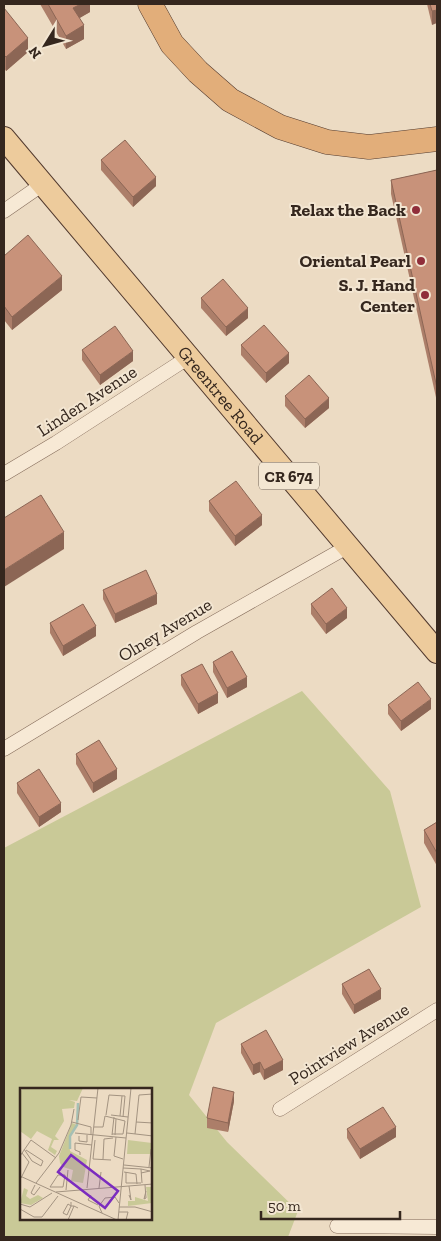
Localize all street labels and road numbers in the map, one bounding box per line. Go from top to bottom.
street label: Greentree Road [173,342,268,449]
street label: Linden Avenue [33,361,141,441]
road number: CR 674 [259,462,319,490]
street label: Olney Avenue [114,593,216,667]
street label: Pointview Avenue [285,998,413,1090]

